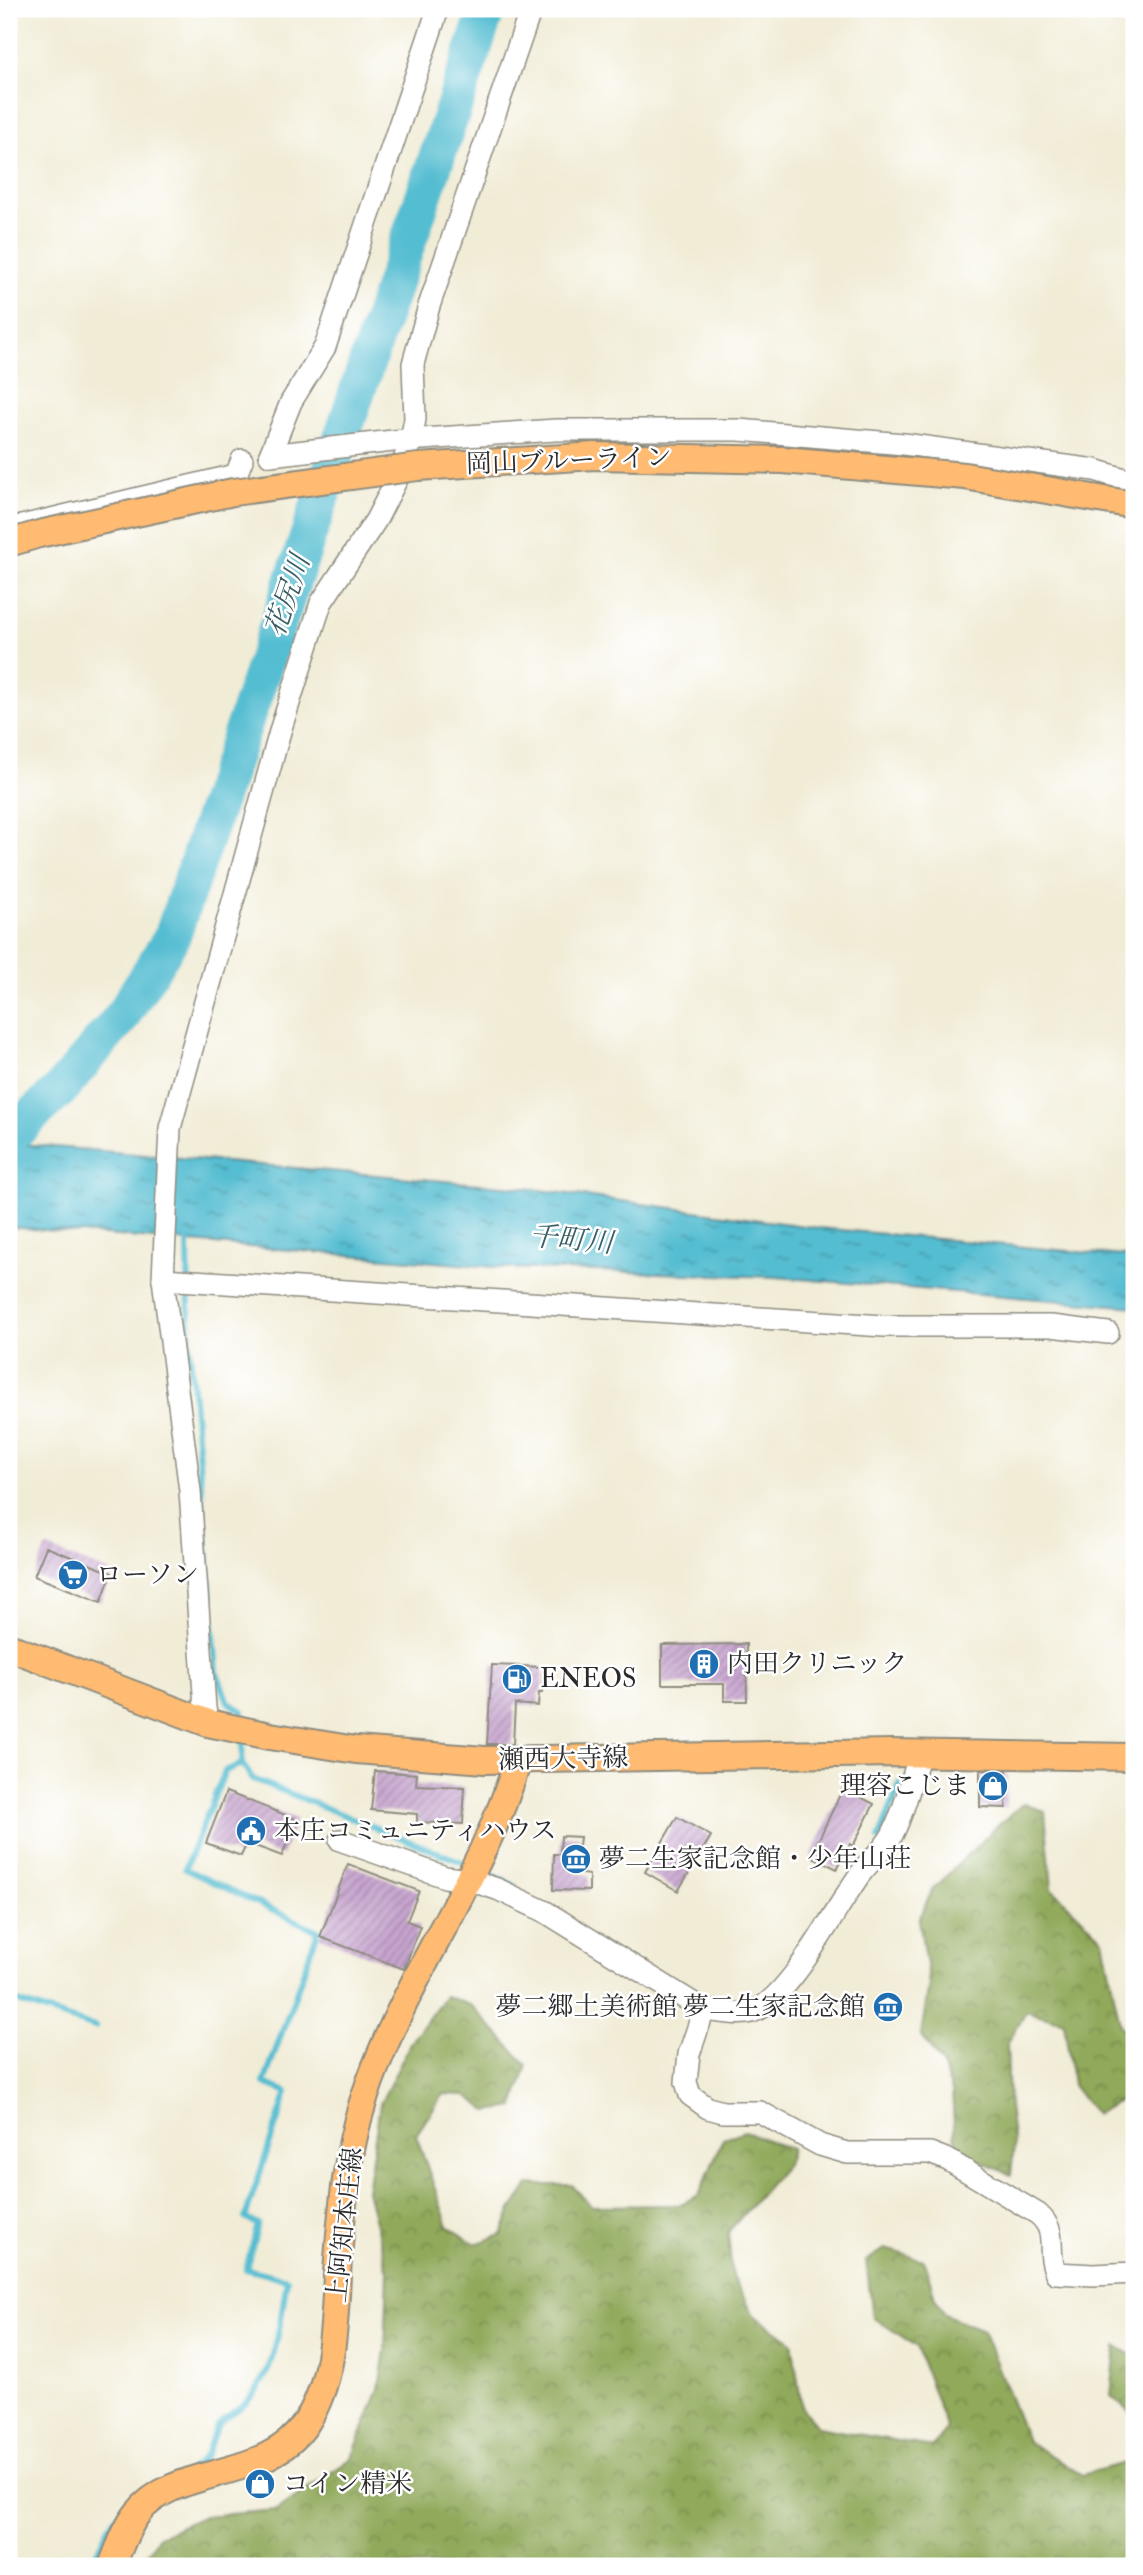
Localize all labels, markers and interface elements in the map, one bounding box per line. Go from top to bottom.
street label: 岡山ブルーライン [465,441,673,481]
water label: 花尻川 [258,548,319,641]
water label: 千町川 [528,1219,617,1261]
supermarket icon: ローソン [56,1558,90,1592]
place label: ローソン [96,1559,199,1591]
building icon: 内田クリニック [687,1647,721,1681]
place label: 内田クリニック [727,1648,907,1680]
fuel station icon: ENEOS [500,1662,534,1696]
place label: ENEOS [540,1663,636,1695]
street label: 瀬西大寺線 [498,1742,628,1776]
shop icon: 理容こじま [976,1769,1010,1803]
place label: 理容こじま [840,1770,970,1802]
public building icon: 本庄コミュニティハウス [234,1814,268,1848]
place label: 本庄コミュニティハウス [274,1815,557,1847]
museum icon: 夢二生家記念館・少年山荘 [559,1842,593,1876]
place label: 夢二生家記念館・少年山荘 [599,1843,911,1875]
museum icon: 夢二郷土美術館 夢二生家記念館 [871,1990,905,2024]
place label: 夢二郷土美術館 夢二生家記念館 [496,1991,865,2023]
street label: 上阿知本庄線 [321,2146,369,2304]
shop icon: コイン精米 [243,2467,277,2501]
place label: コイン精米 [283,2468,412,2500]

